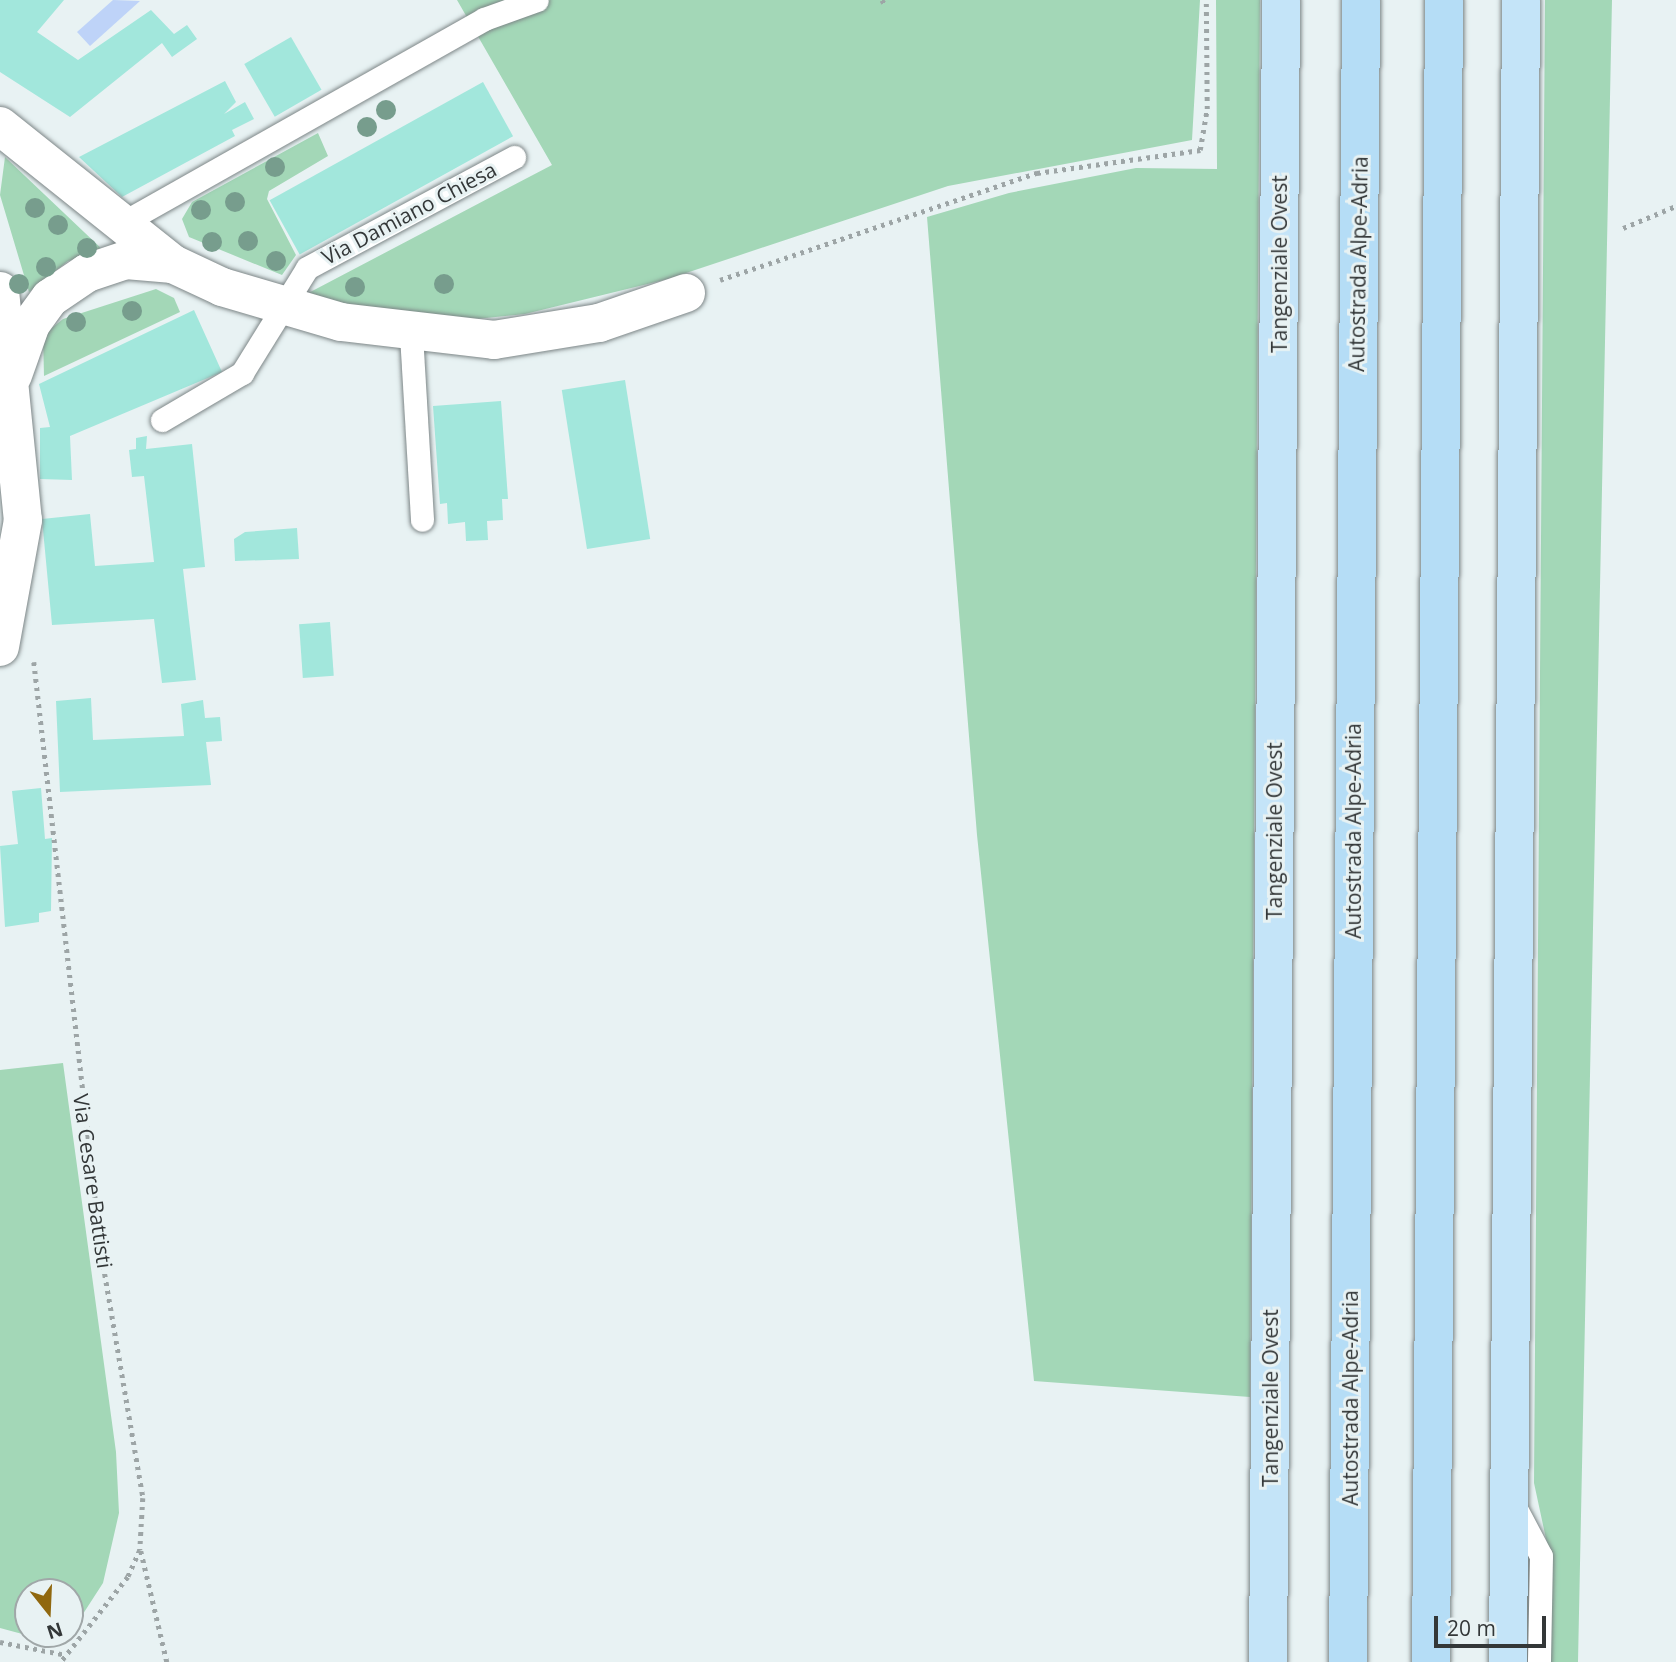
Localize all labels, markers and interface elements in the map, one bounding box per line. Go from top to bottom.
street label: Via Damiano Chiesa [317,156,501,270]
street label: Autostrada Alpe-Adria [1344,156,1372,372]
street label: Tangenziale Ovest [1266,175,1292,353]
street label: Autostrada Alpe-Adria [1340,723,1366,939]
street label: Tangenziale Ovest [1261,742,1287,920]
street label: Via Cesare Battisti [68,1092,118,1270]
street label: Autostrada Alpe-Adria [1337,1290,1363,1506]
street label: Tangenziale Ovest [1257,1309,1283,1487]
north arrow [14,1578,84,1648]
scale bar [1438,1602,1550,1646]
text: 20 m [1447,1614,1496,1642]
text: N [44,1616,66,1646]

